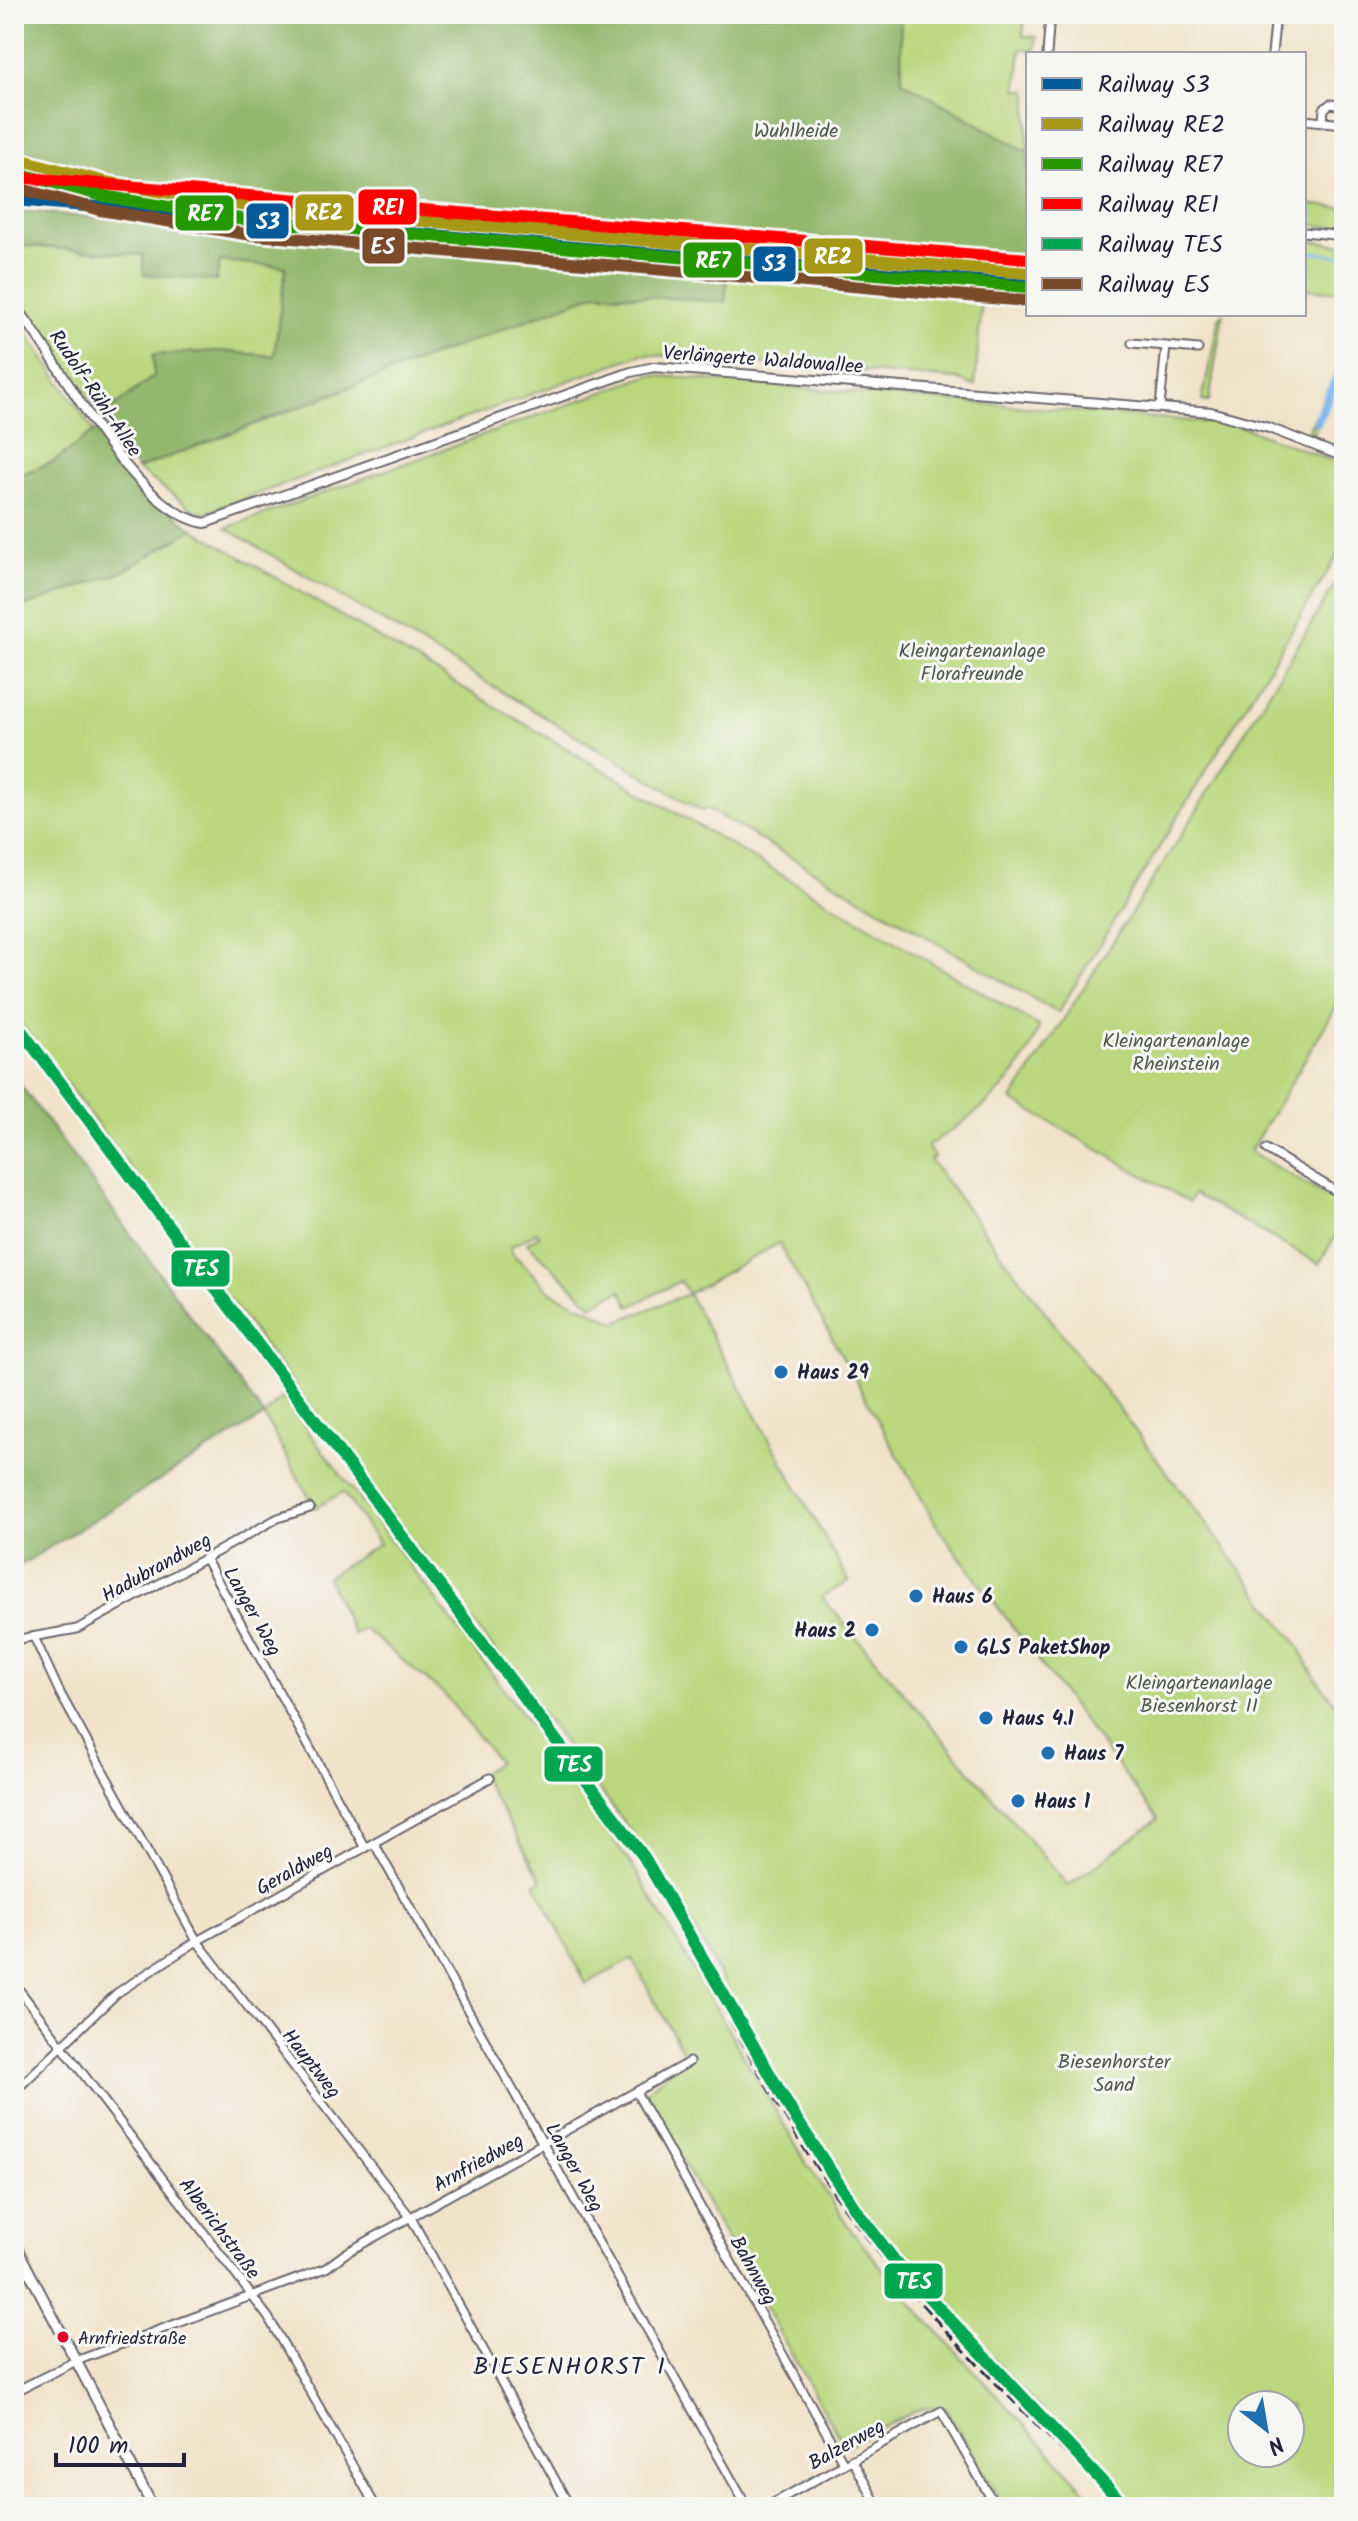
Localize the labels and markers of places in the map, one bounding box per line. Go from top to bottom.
place label: Haus 29 [797,1358,869,1390]
marker: Haus 29 [772,1363,790,1381]
place label: Haus 6 [932,1582,993,1614]
marker: Haus 6 [907,1587,925,1605]
place label: Haus 2 [794,1616,856,1648]
marker: Haus 2 [863,1621,881,1639]
place label: GLS PaketShop [977,1633,1111,1665]
marker: GLS PaketShop [952,1638,970,1656]
place label: Haus 4.1 [1002,1704,1074,1736]
marker: Haus 4.1 [977,1709,995,1727]
place label: Haus 7 [1064,1739,1124,1771]
marker: Haus 7 [1039,1744,1057,1762]
place label: Haus 1 [1034,1787,1090,1819]
marker: Haus 1 [1009,1792,1027,1810]
place label: Arnfriedstraße [78,2325,186,2354]
marker: Arnfriedstraße [55,2329,71,2345]

